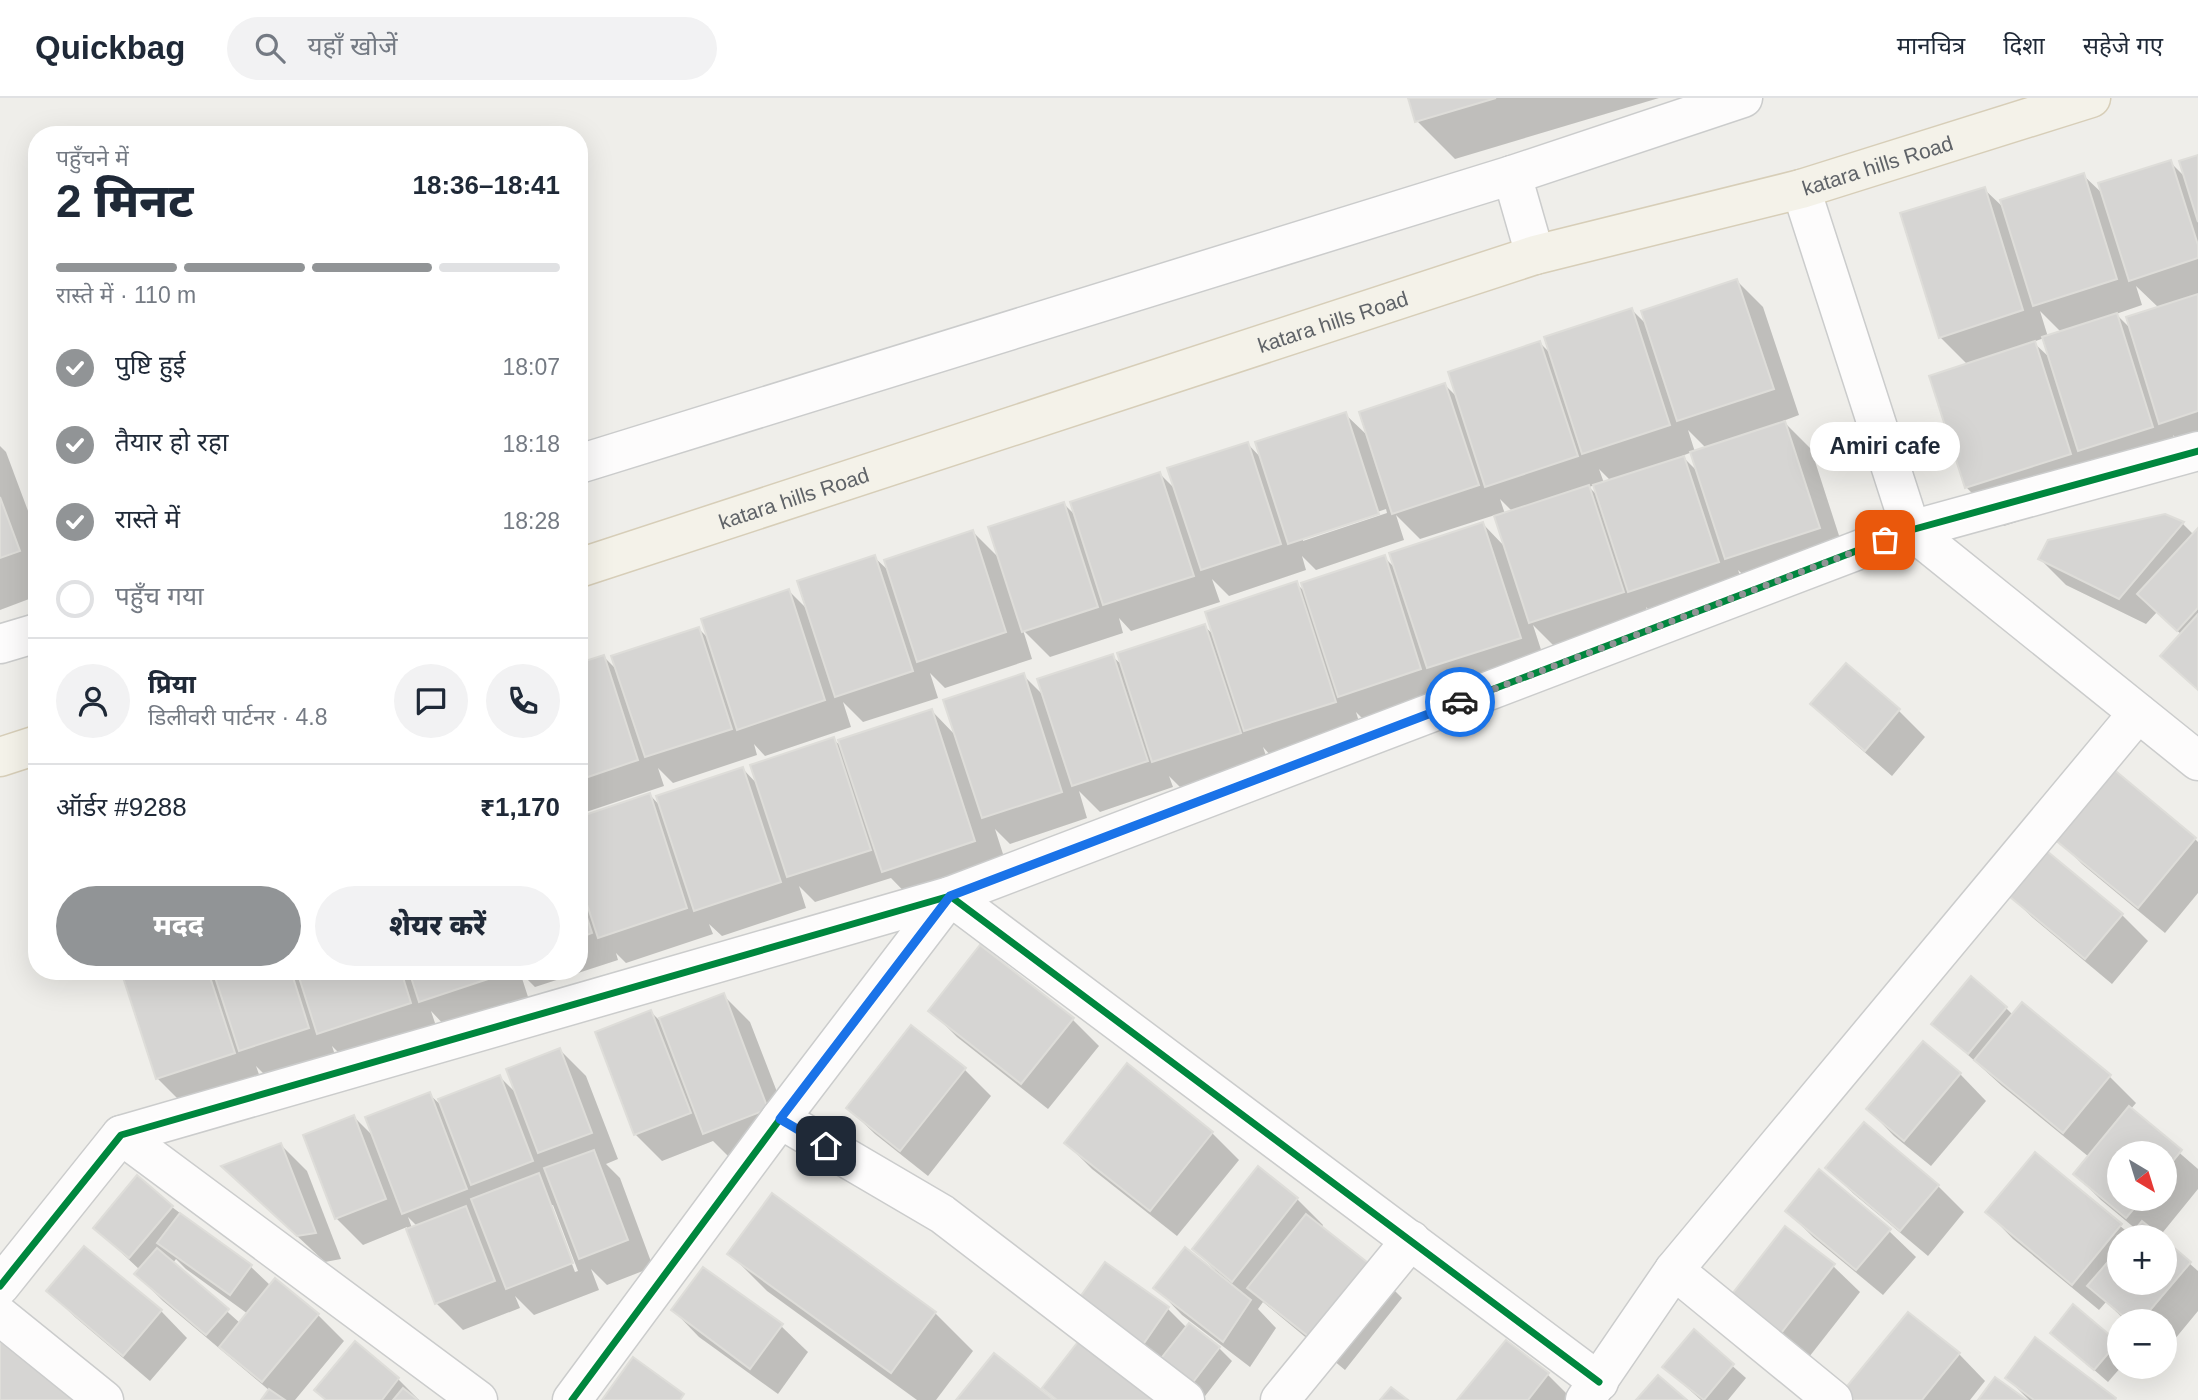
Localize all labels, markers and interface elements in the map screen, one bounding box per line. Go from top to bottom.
search box [227,17,717,80]
text: Quickbag [35,29,185,66]
icon: search [251,29,289,67]
text: यहाँ खोजें [307,31,398,61]
text: मानचित्र [1897,32,1965,59]
text: दिशा [2003,32,2045,59]
text: सहेजे गए [2083,32,2163,59]
street label: katara hills Road [1799,131,1955,199]
text: पहुँचने में [56,145,129,171]
text: 18:36–18:41 [413,170,560,200]
text: 2 मिनट [56,175,193,227]
text: रास्ते में · 110 m [56,282,196,308]
street label: katara hills Road [1255,286,1411,357]
icon: check [56,349,94,387]
text: पुष्टि हुई [115,350,185,380]
text: 18:07 [502,354,560,380]
callout: Amiri cafe [1810,421,1960,470]
icon: check [56,426,94,464]
text: तैयार हो रहा [115,427,228,457]
text: 18:18 [502,431,560,457]
text: Amiri cafe [1829,433,1941,459]
street label: katara hills Road [716,462,872,533]
icon: check [56,503,94,541]
text: रास्ते में [115,504,180,534]
text: 18:28 [502,508,560,534]
pin [1855,510,1915,570]
icon: bag [1866,521,1904,559]
text: पहुँच गया [115,581,204,611]
button: person [56,664,130,738]
button: chat [394,664,468,738]
button: phone [486,664,560,738]
courier [1425,667,1495,737]
text: प्रिया [148,669,196,699]
icon: car [1441,683,1479,721]
text: डिलीवरी पार्टनर · 4.8 [148,704,328,730]
text: ऑर्डर #9288 [56,792,187,822]
text: ₹1,170 [480,792,560,822]
button: मदद [56,886,301,966]
button: शेयर करें [315,886,560,966]
pin [796,1116,856,1176]
icon: home [807,1127,845,1165]
north arrow [2107,1141,2177,1211]
map controls [2107,1141,2177,1379]
button: + [2107,1225,2177,1295]
button: − [2107,1309,2177,1379]

